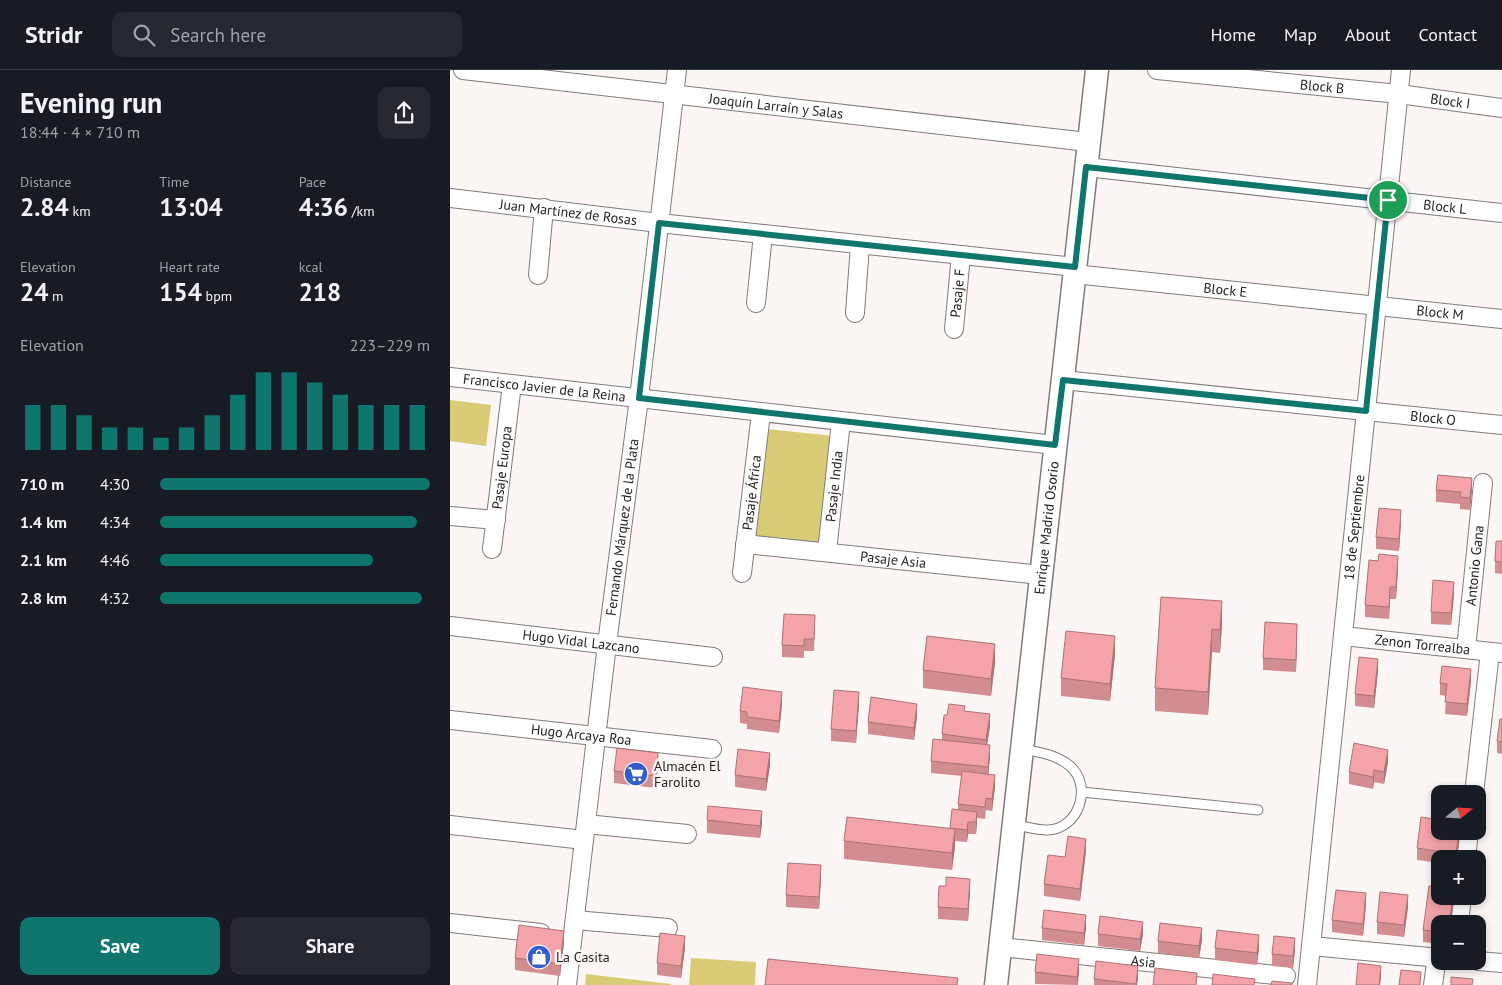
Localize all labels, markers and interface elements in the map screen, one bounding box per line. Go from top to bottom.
search box [112,12,462,57]
text: Stridr [25,19,82,50]
icon: search [130,21,158,49]
text: Search here [170,23,266,47]
text: Home [1210,23,1256,46]
text: Map [1284,23,1317,46]
text: About [1345,23,1391,46]
text: Contact [1419,23,1477,46]
street label: Block B [1299,75,1345,98]
text: Evening run [20,84,162,121]
button: share [378,87,430,139]
street label: Joaquín Larraín y Salas [707,89,844,123]
street label: Block I [1429,89,1471,113]
text: 18:44 · 4 × 710 m [20,122,140,142]
text: Distance [20,173,71,191]
text: Time [159,173,189,191]
text: Pace [299,173,326,191]
pin [1367,179,1409,221]
icon: arrive [1374,186,1402,214]
text: 2.84 [20,191,69,223]
text: 13:04 [159,191,223,223]
text: 4:36 [299,191,348,223]
street label: Juan Martínez de Rosas [497,195,638,229]
street label: Block L [1422,195,1467,218]
text: km [69,202,91,220]
text: /km [348,202,375,220]
text: Elevation [20,258,76,276]
text: Heart rate [159,258,220,276]
text: kcal [299,258,323,276]
street label: Pasaje F [946,268,969,318]
text: 24 [20,276,48,308]
text: 154 [159,276,202,308]
text: 218 [299,276,341,308]
street label: Block E [1203,279,1248,301]
text: m [48,287,63,305]
text: bpm [202,287,232,305]
street label: Block M [1416,301,1464,324]
text: Elevation [20,335,84,355]
text: 223–229 m [350,335,430,355]
street label: Francisco Javier de la Reina [462,370,627,406]
street label: Block O [1409,407,1457,429]
street label: Pasaje Europa [488,425,516,510]
street label: Fernando Márquez de la Plata [602,438,643,617]
street label: Pasaje India [821,450,847,523]
street label: Pasaje África [738,454,765,531]
street label: Enrique Madrid Osorio [1030,460,1063,595]
text: 710 m [20,474,64,494]
text: 4:30 [100,474,130,494]
street label: 18 de Septiembre [1340,474,1368,581]
text: 1.4 km [20,512,67,532]
text: 4:34 [100,512,130,532]
street label: Antonio Gana [1461,524,1488,607]
street label: Pasaje Asia [859,547,927,572]
text: 2.1 km [20,550,67,570]
text: 4:46 [100,550,130,570]
text: 2.8 km [20,588,67,608]
text: 4:32 [100,588,130,608]
street label: Hugo Vidal Lazcano [522,626,641,657]
street label: Zenon Torrealba [1374,630,1471,659]
street label: Hugo Arcaya Roa [530,720,632,749]
place label: Almacén El Farolito [654,757,721,791]
supermarket icon: Almacén El Farolito [623,761,649,787]
north arrow [1431,785,1486,840]
map controls [1431,785,1486,970]
button: + [1431,850,1486,905]
button: − [1431,915,1486,970]
button: Save [20,917,220,975]
button: Share [230,917,430,975]
shop icon: La Casita [526,944,552,970]
place label: La Casita [556,948,610,966]
street label: Asia [1130,951,1157,972]

